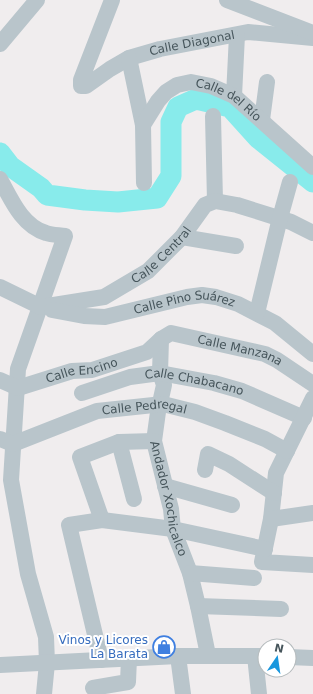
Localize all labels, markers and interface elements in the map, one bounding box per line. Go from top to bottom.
street label: Calle Diagonal [148,28,236,59]
street label: Calle del Río [194,76,264,124]
street label: Calle Central [129,224,194,286]
street label: Calle Pino Suárez [132,288,237,317]
street label: Calle Manzana [196,332,285,369]
street label: Calle Encino [44,355,119,386]
street label: Calle Chabacano [144,366,245,398]
street label: Calle Pedregal [101,397,188,417]
street label: Andador Xochicalco [147,439,190,558]
place label: Vinos y Licores La Barata [59,633,148,661]
shop icon: Vinos y Licores La Barata [151,634,177,660]
north arrow [257,638,297,678]
text: N [273,641,285,656]

